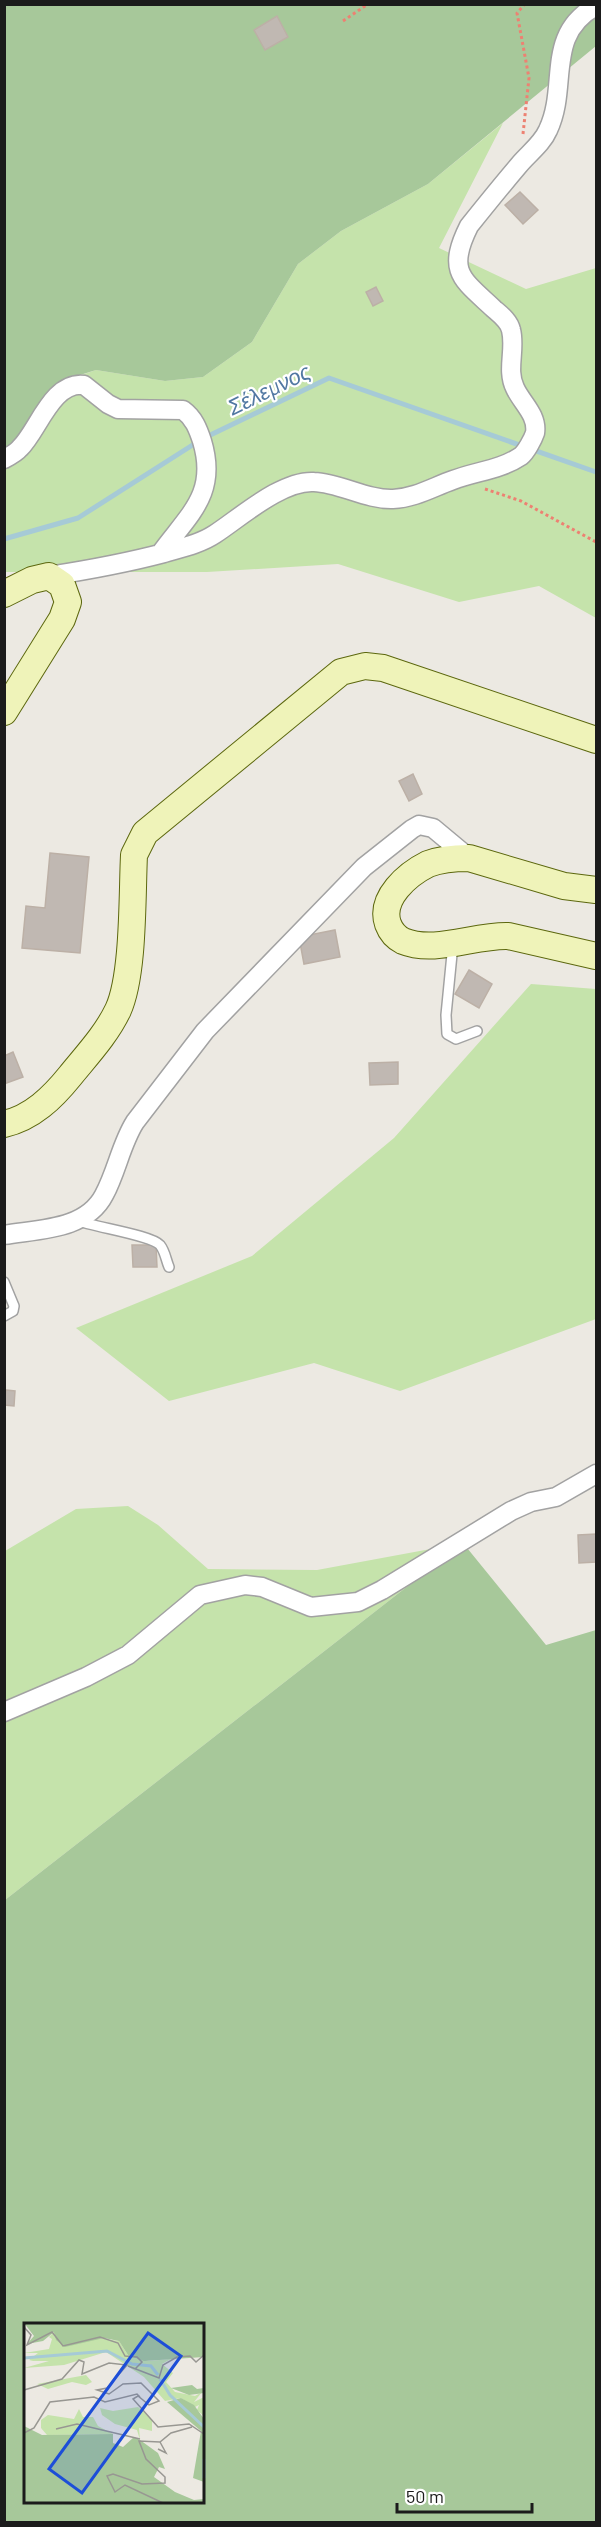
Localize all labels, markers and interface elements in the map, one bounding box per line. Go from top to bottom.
water label: Σέλεμνος [222,357,314,420]
inset map [24,2323,204,2503]
scale bar [397,2476,532,2514]
text: 50 m [406,2485,444,2507]

